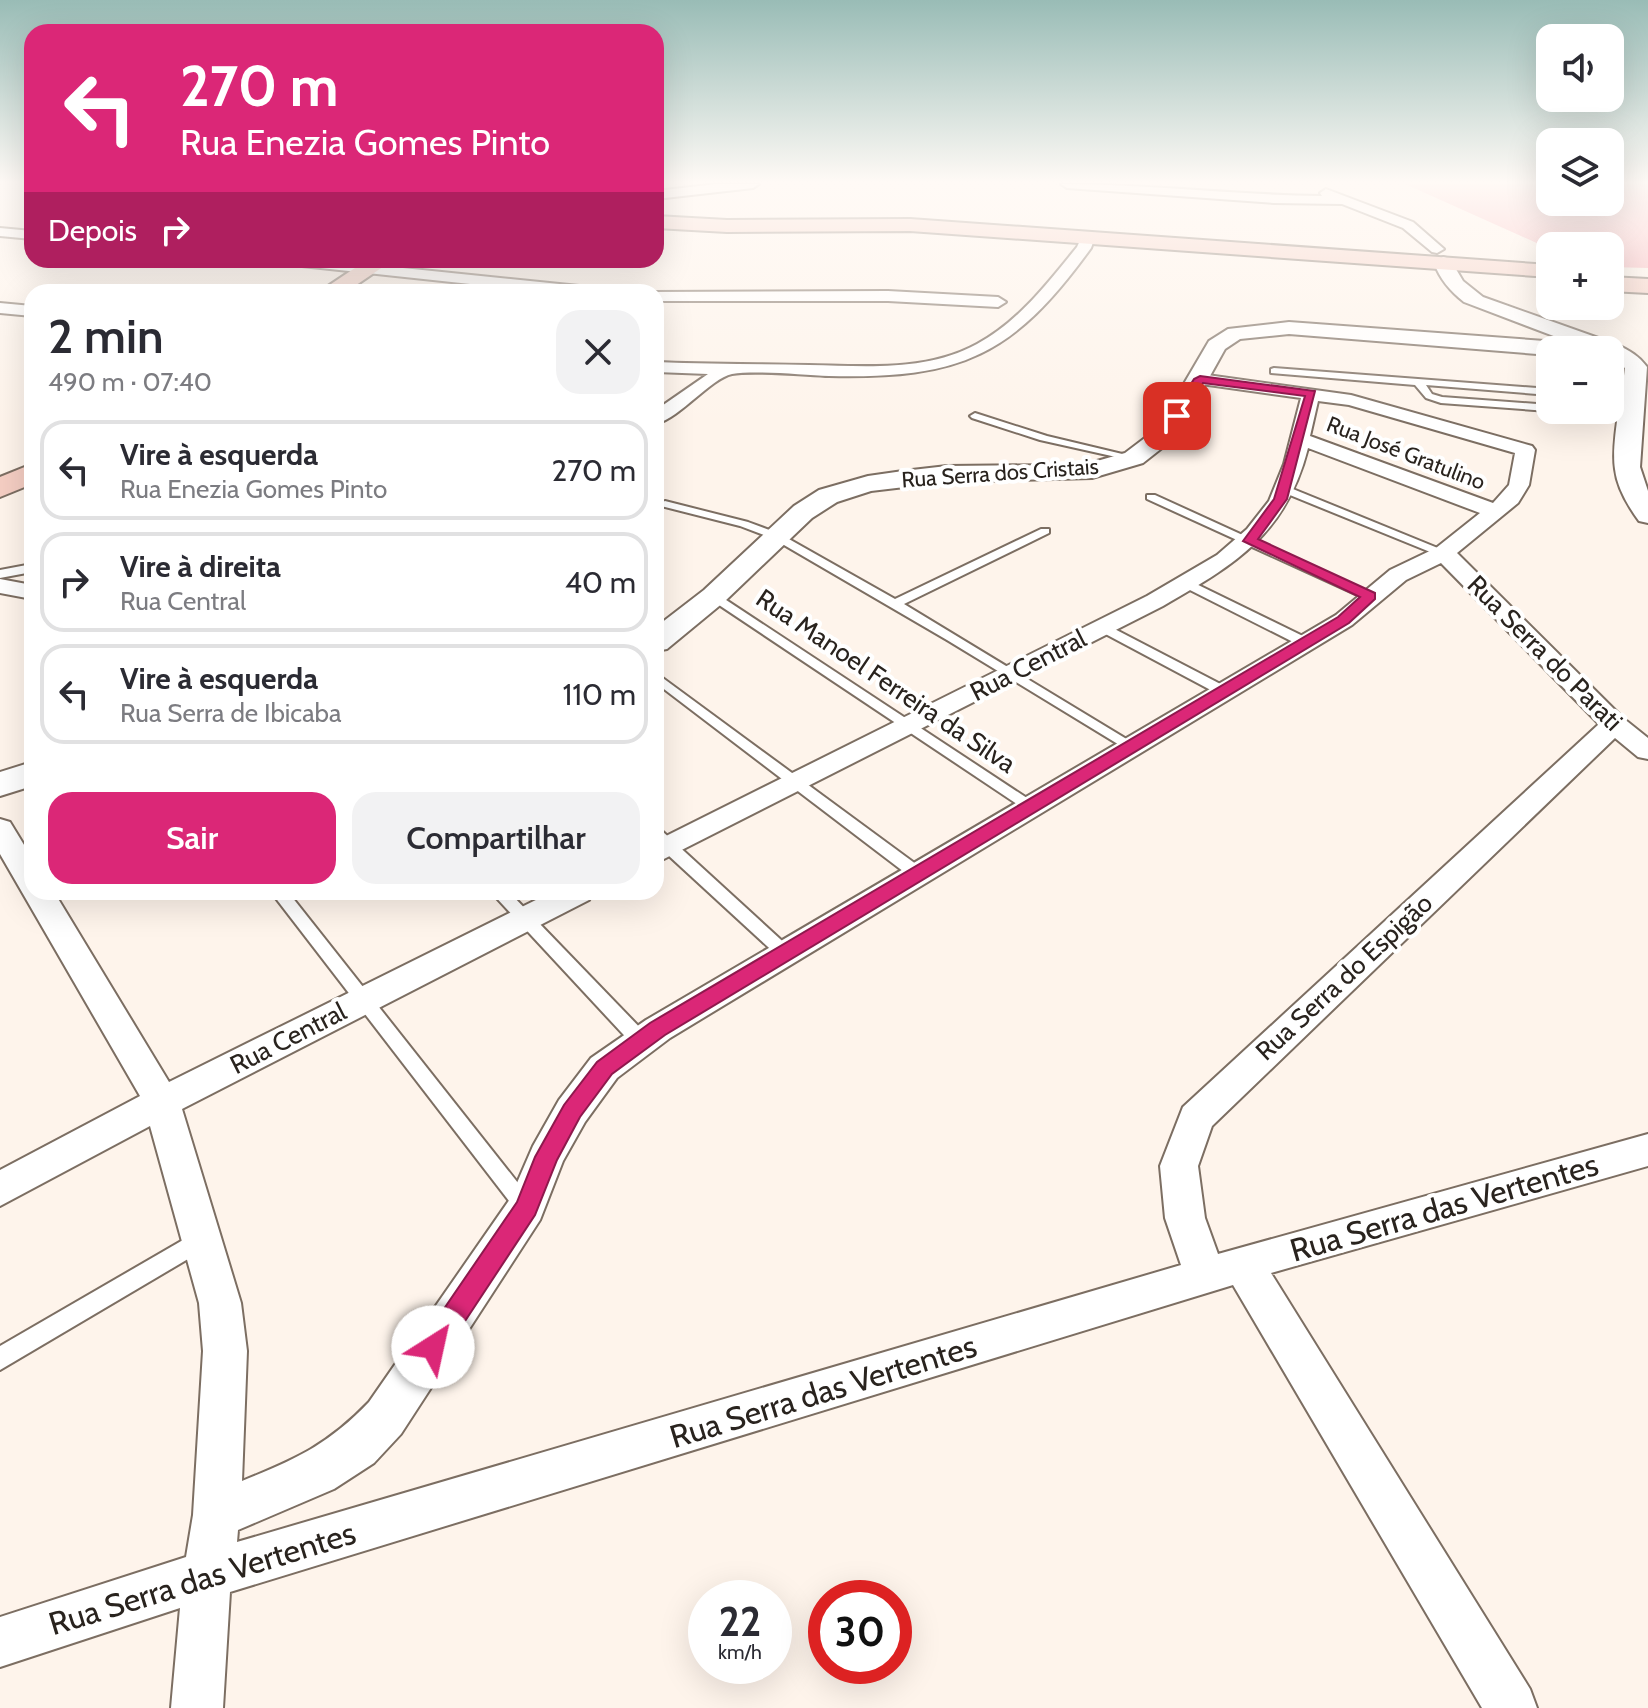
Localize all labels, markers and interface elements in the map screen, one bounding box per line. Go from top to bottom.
map controls [1536,24,1624,424]
button: sound [1536,24,1624,112]
text: 270 m [180,52,338,120]
icon: left [48,56,152,160]
text: Rua Enezia Gomes Pinto [180,120,550,164]
button: layers [1536,128,1624,216]
icon: right [153,208,197,252]
text: Depois [48,212,137,249]
button: + [1536,232,1624,320]
text: 2 min [48,307,164,365]
button: close [556,310,640,394]
button: − [1536,336,1624,424]
text: 490 m · 07:40 [48,366,212,398]
pin [1143,382,1211,450]
icon: arrive [1155,394,1199,438]
street label: Rua José Gratulino [1323,410,1489,496]
text: Vire à esquerda [120,436,318,473]
icon: left [52,448,96,492]
text: 270 m [551,452,636,489]
street label: Rua Serra dos Cristais [900,453,1100,493]
text: Rua Enezia Gomes Pinto [120,473,387,505]
text: Vire à direita [120,548,281,585]
icon: right [52,560,96,604]
text: 40 m [565,564,636,601]
street label: Rua Serra do Parati [1461,569,1629,737]
street label: Rua Manoel Ferreira da Silva [750,582,1022,780]
text: Rua Central [120,585,246,617]
street label: Rua Central [965,622,1091,708]
text: Vire à esquerda [120,660,318,697]
icon: left [52,672,96,716]
text: 110 m [562,676,636,713]
text: Rua Serra de Ibicaba [120,697,342,729]
button: Sair [48,792,336,884]
button: Compartilhar [352,792,640,884]
street label: Rua Serra do Espigão [1249,887,1439,1067]
street label: Rua Central [225,995,351,1081]
street label: Rua Serra das Vertentes [1286,1144,1602,1270]
position arrow [391,1305,475,1389]
street label: Rua Serra das Vertentes [665,1326,981,1456]
street label: Rua Serra das Vertentes [44,1513,360,1643]
speed limit sign: 30 [808,1580,912,1684]
text: 22 [719,1597,761,1646]
text: km/h [718,1640,762,1664]

